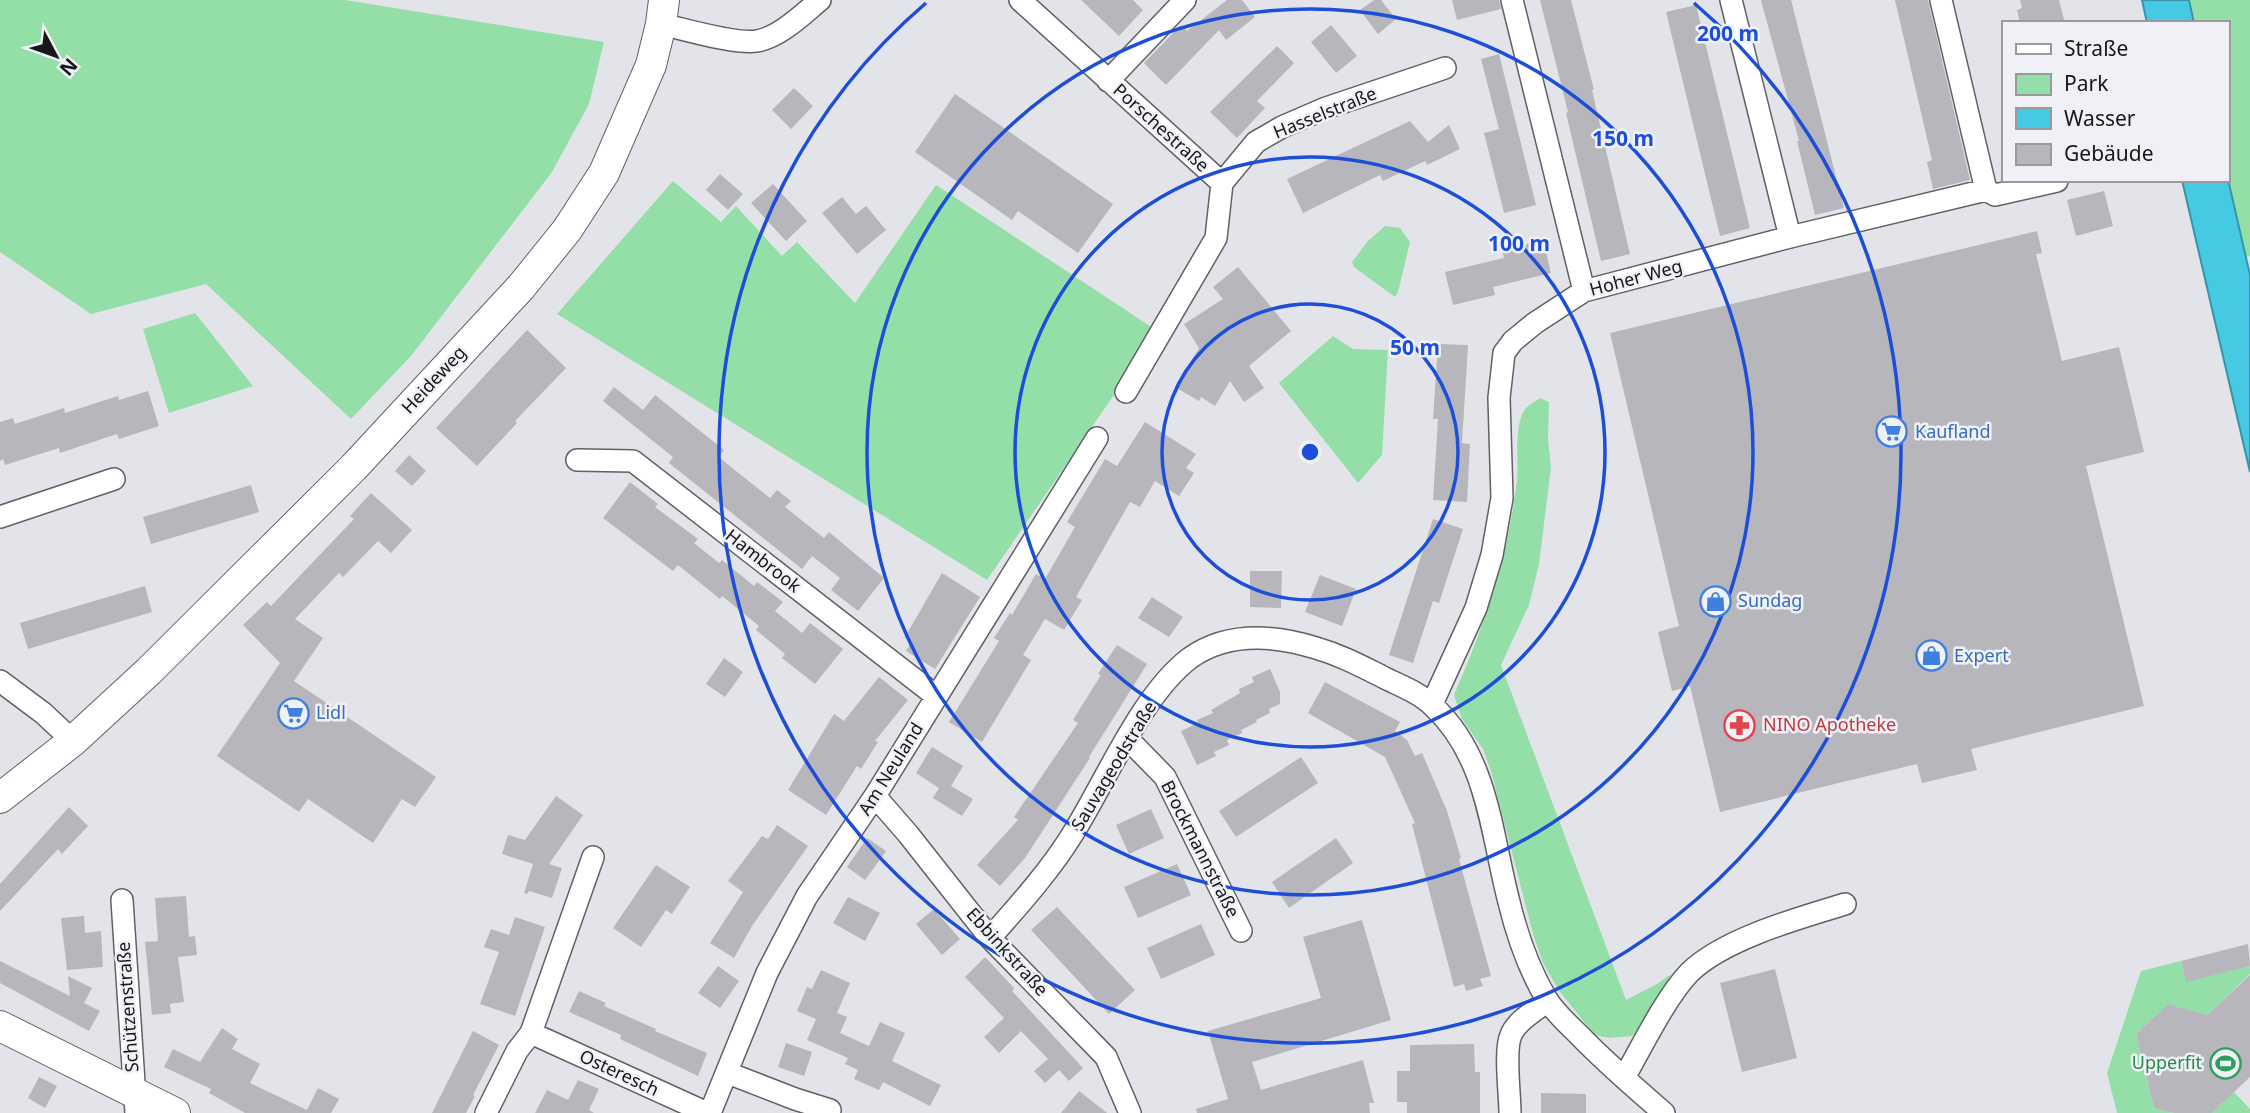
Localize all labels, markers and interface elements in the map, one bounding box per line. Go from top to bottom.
text: 200 m [1697,19,1759,47]
north arrow [21,21,91,91]
legend [2002,21,2229,182]
text: Straße [2064,34,2128,62]
text: N [54,53,84,82]
text: Park [2064,69,2109,97]
street label: Porschestraße [1108,78,1215,177]
street label: Hasselstraße [1269,80,1380,144]
text: Wasser [2064,104,2136,132]
text: 150 m [1592,124,1654,152]
text: Gebäude [2064,139,2154,167]
text: 100 m [1488,229,1550,257]
street label: Hoher Weg [1587,253,1685,301]
text: 50 m [1390,333,1440,361]
street label: Heideweg [396,340,471,418]
supermarket icon: Kaufland [1875,415,1909,449]
place label: Kaufland [1915,419,1991,443]
centre of rings [1298,440,1322,464]
street label: Hambrook [721,523,807,598]
shop icon: Sundag [1698,584,1732,618]
place label: Sundag [1738,588,1802,612]
shop icon: Expert [1914,639,1948,673]
place label: Expert [1954,643,2009,667]
supermarket icon: Lidl [276,696,310,730]
street label: Sauvageodstraße [1065,696,1161,835]
place label: Lidl [316,700,346,724]
pharmacy icon: NINO Apotheke [1723,708,1757,742]
place label: NINO Apotheke [1763,712,1896,736]
street label: Am Neuland [852,718,928,819]
street label: Brockmannstraße [1156,776,1246,921]
street label: Ebbinkstraße [962,902,1054,1001]
street label: Schützenstraße [110,941,144,1073]
street label: Osteresch [576,1043,663,1101]
sports icon: Upperfit [2208,1046,2242,1080]
place label: Upperfit [2132,1050,2203,1074]

